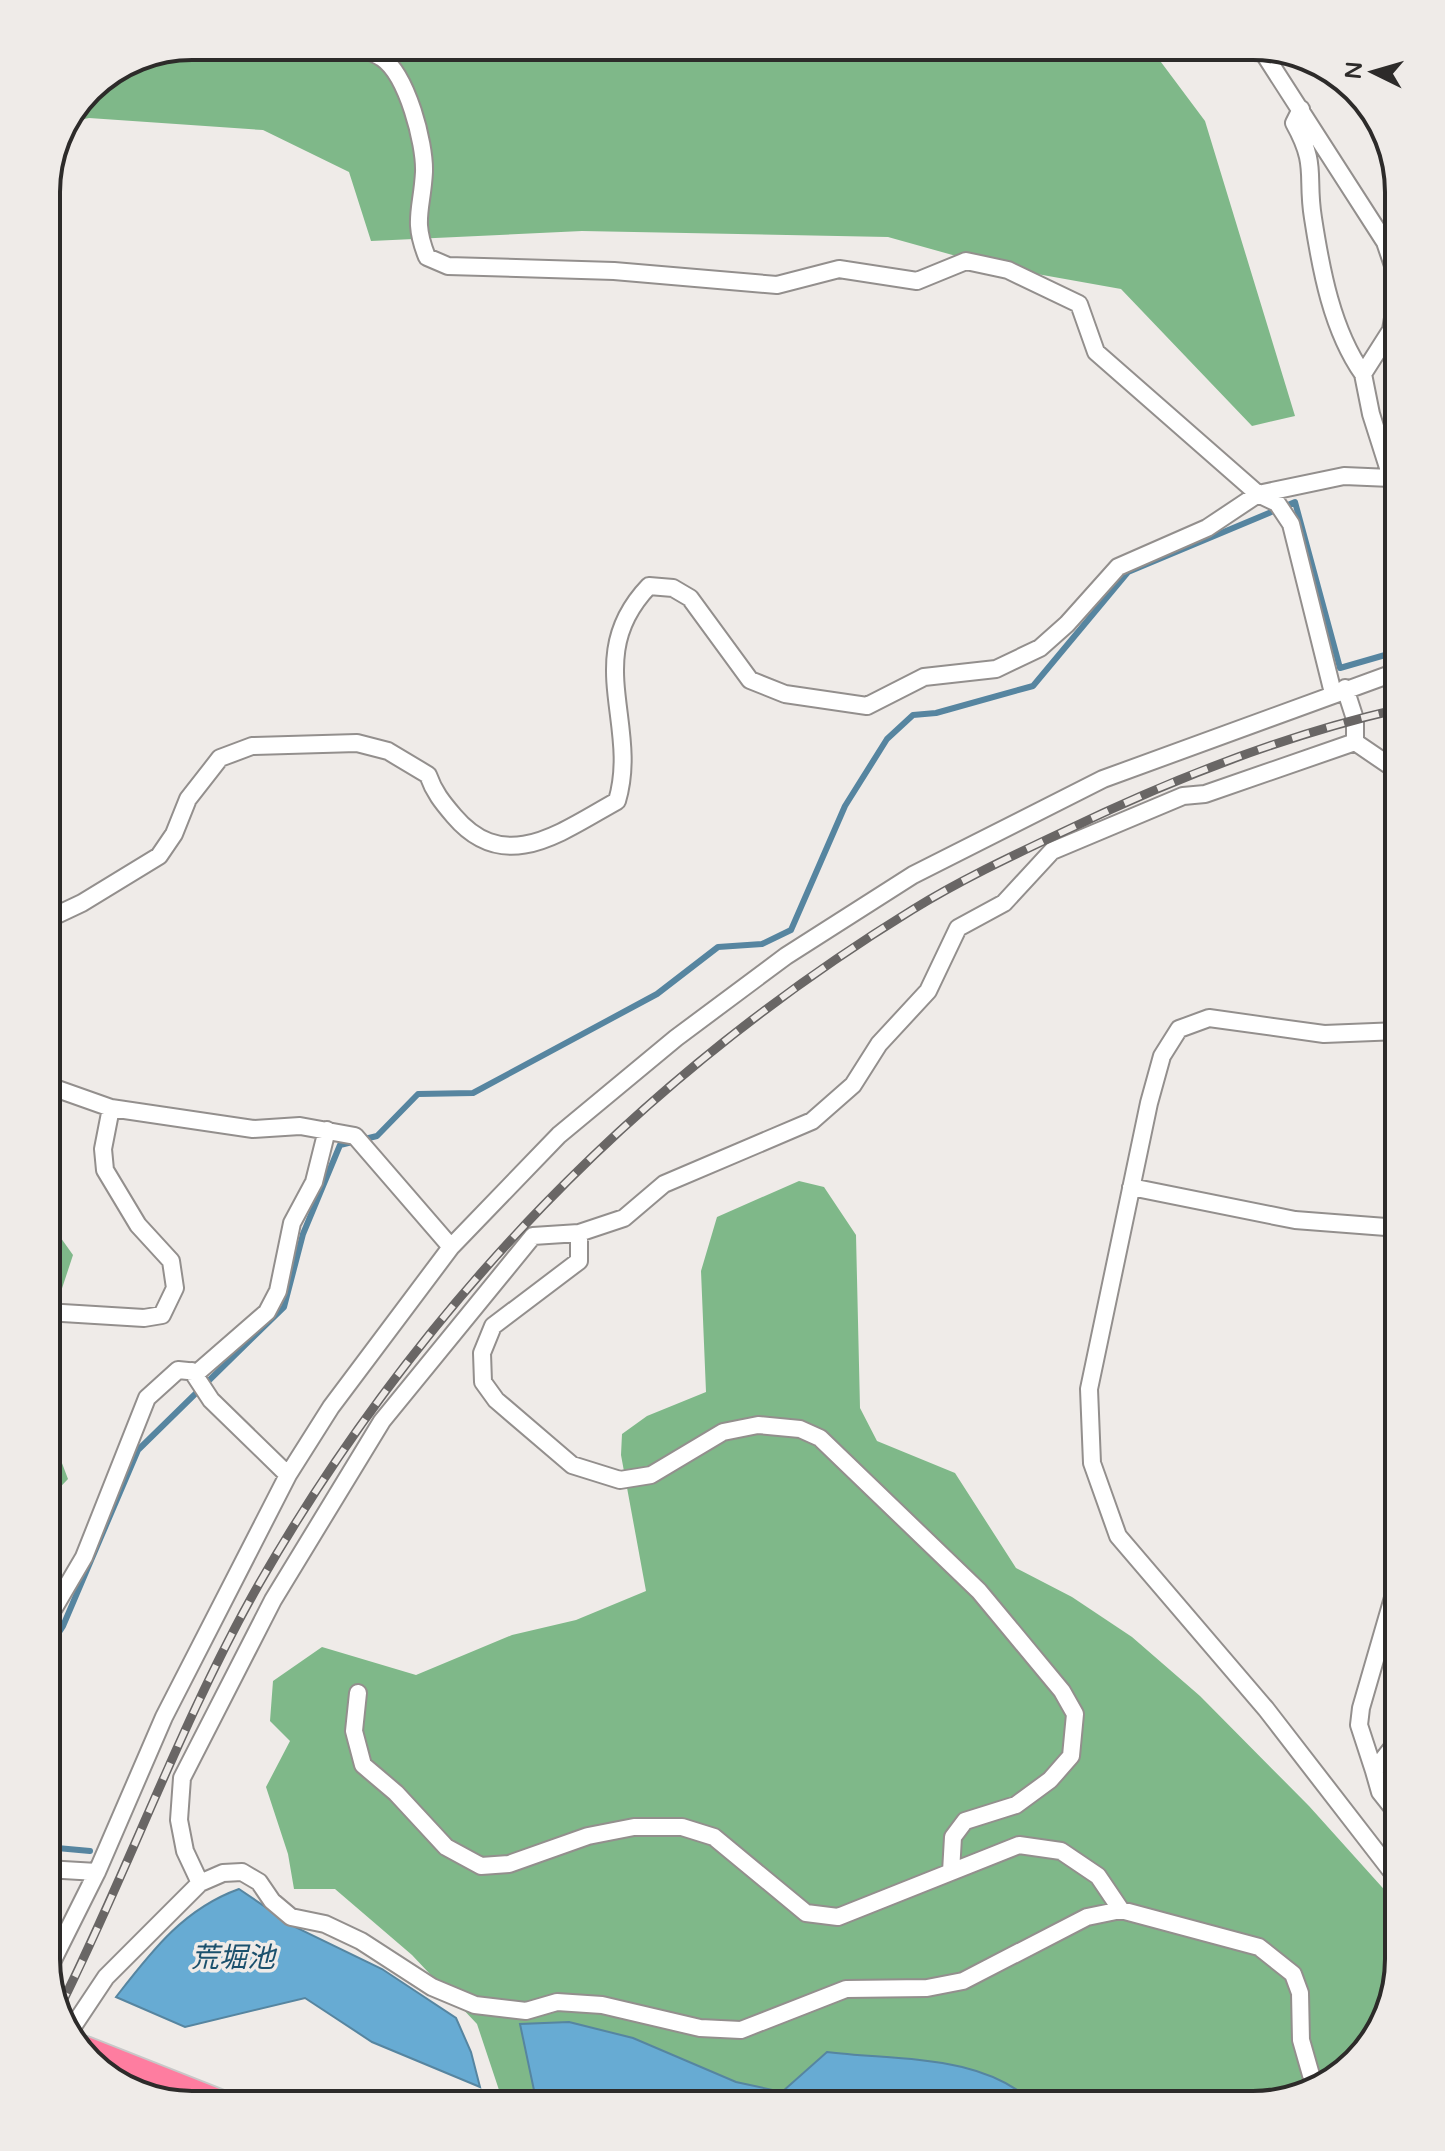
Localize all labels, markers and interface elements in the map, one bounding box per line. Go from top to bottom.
north arrow [1333,32,1413,112]
text: N [1340,60,1368,80]
water label: 荒堀池 [191,1941,278,1975]

